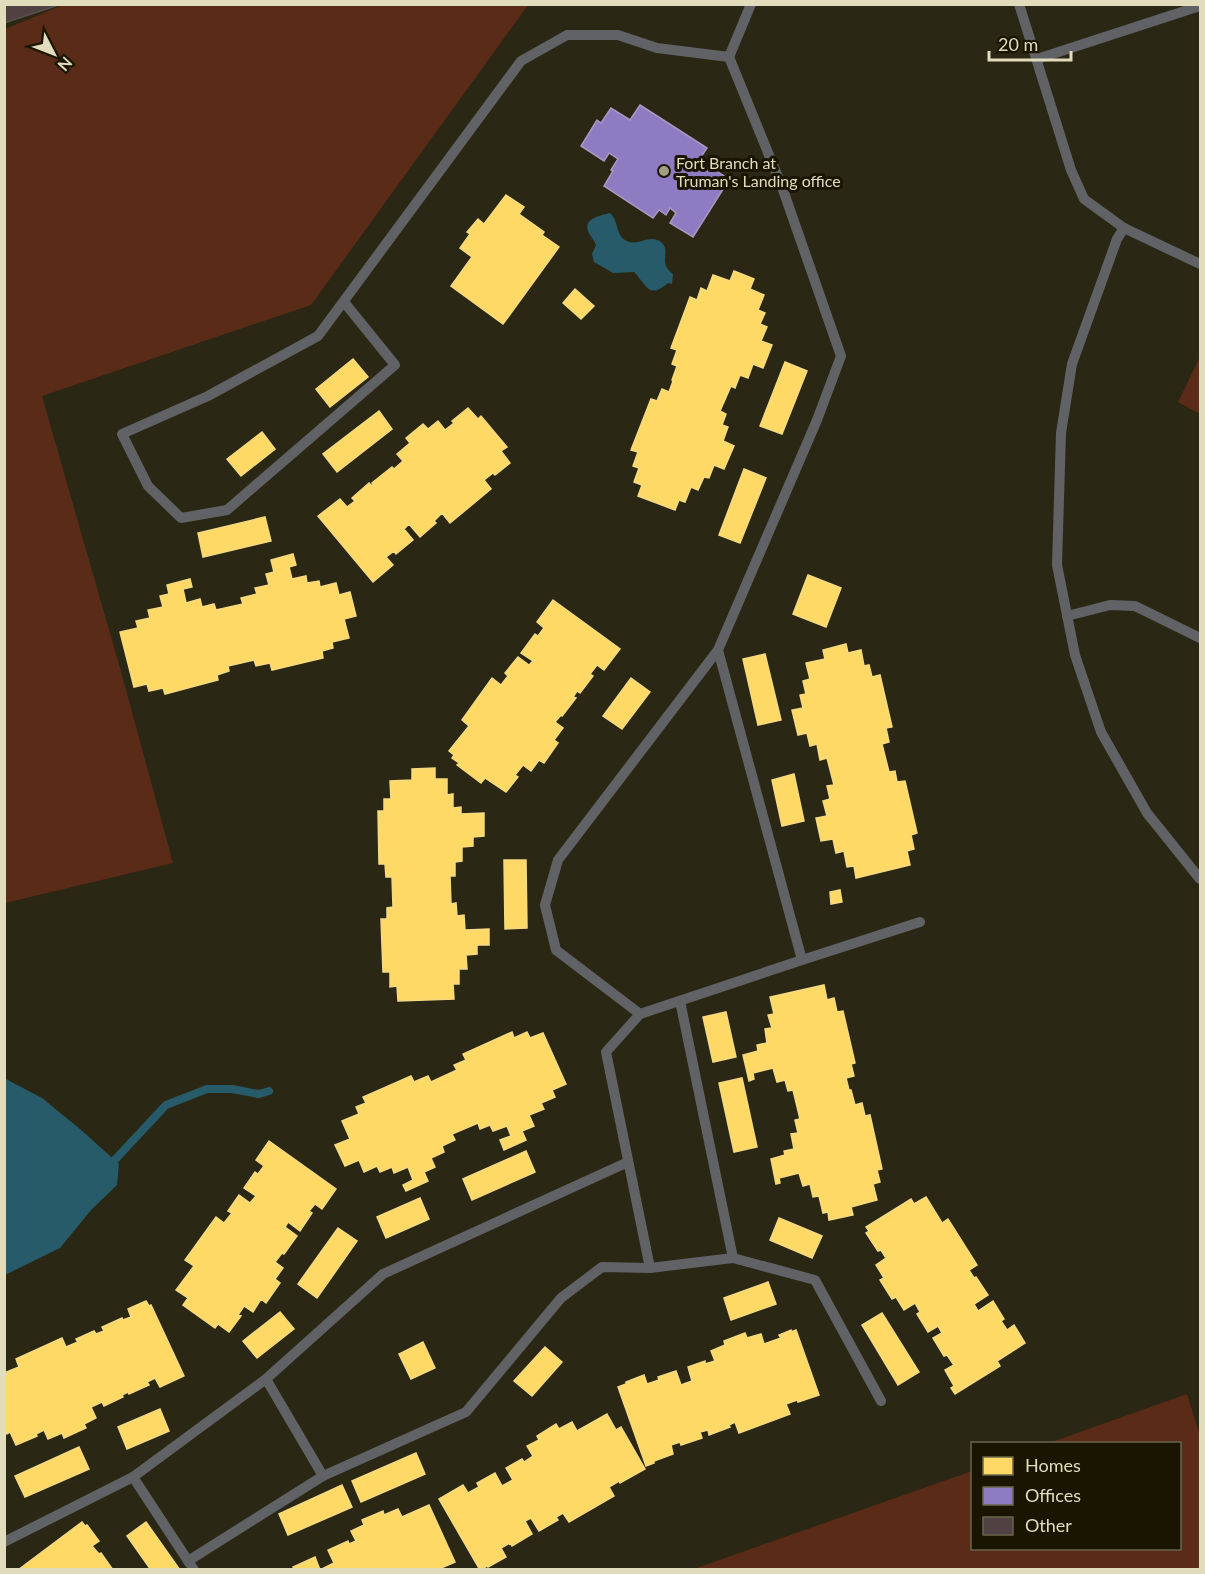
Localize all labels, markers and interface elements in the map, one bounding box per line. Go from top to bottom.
north arrow [24,24,84,84]
scale bar [989,24,1072,62]
text: 20 m [998,33,1038,55]
text: N [54,53,77,75]
place label: Fort Branch at Truman's Landing office [676,153,841,190]
marker: Fort Branch at Truman's Landing office [657,164,671,178]
legend [971,1442,1181,1550]
text: Homes [1025,1454,1081,1476]
text: Offices [1025,1484,1081,1506]
text: Other [1025,1514,1072,1536]

